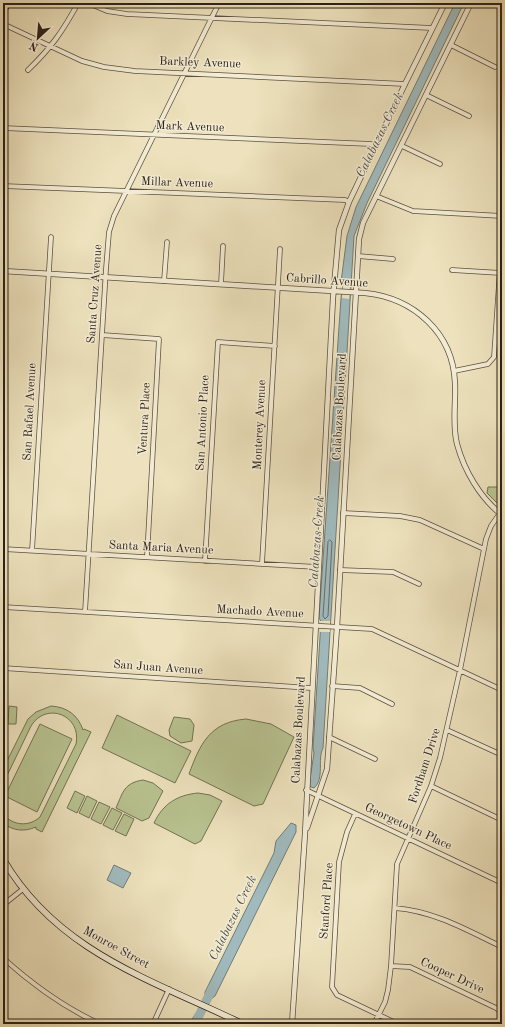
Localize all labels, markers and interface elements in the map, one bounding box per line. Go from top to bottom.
north arrow [18,18,58,58]
text: N [28,39,40,52]
street label: Barkley Avenue [159,56,242,70]
water label: Calabazas Creek [354,90,406,180]
street label: Mark Avenue [155,120,225,134]
street label: Millar Avenue [141,176,214,190]
street label: Santa Cruz Avenue [86,244,104,344]
street label: Cabrillo Avenue [286,272,369,290]
street label: Calabazas Boulevard [331,353,349,461]
street label: San Rafael Avenue [21,362,39,461]
street label: San Antonio Place [194,374,212,471]
street label: Monterey Avenue [252,379,268,470]
street label: Ventura Place [137,382,153,456]
water label: Calabazas Creek [307,495,327,589]
street label: Santa Maria Avenue [108,539,214,557]
street label: Machado Avenue [216,604,304,620]
street label: San Juan Avenue [113,659,204,677]
street label: Calabazas Boulevard [290,676,308,784]
street label: Fordham Drive [407,726,443,805]
street label: Georgetown Place [363,802,454,853]
street label: Stanford Place [318,862,336,940]
water label: Calabazas Creek [207,873,259,963]
street label: Monroe Street [81,925,151,971]
street label: Cooper Drive [418,956,486,996]

